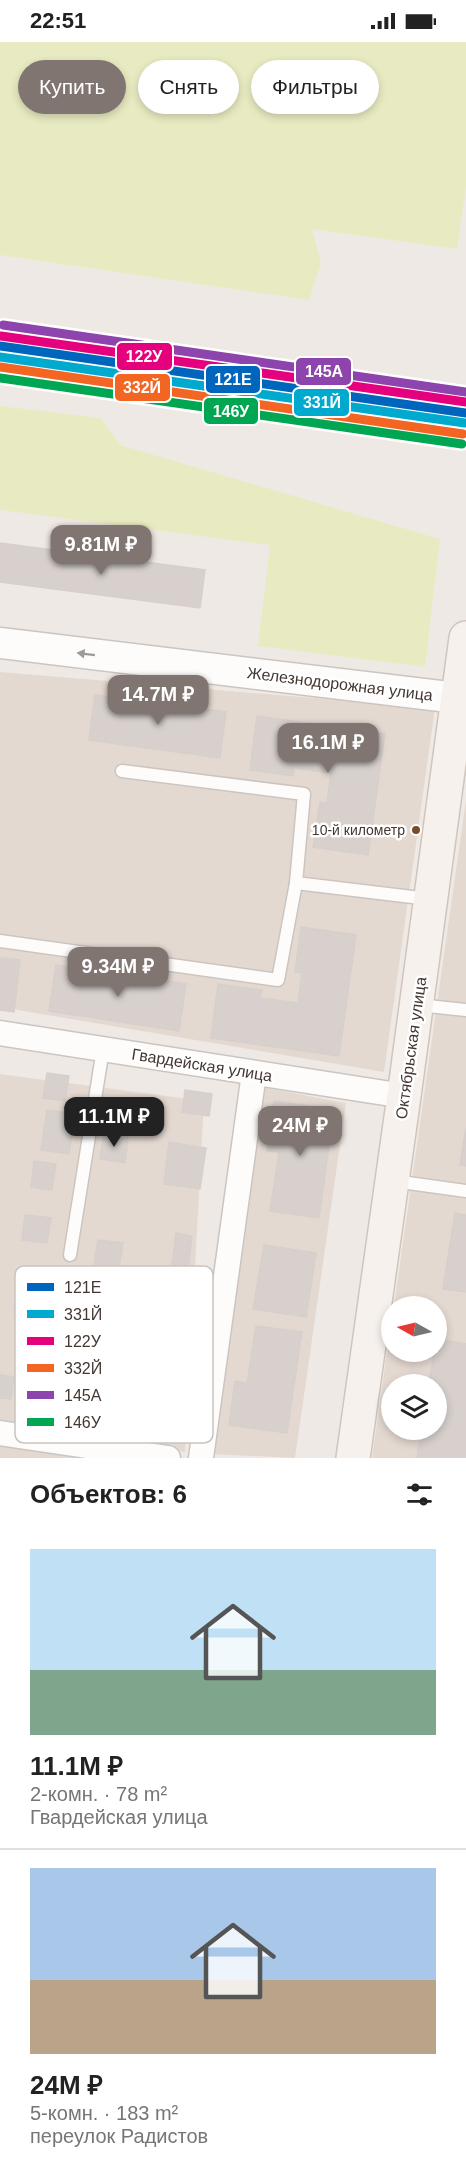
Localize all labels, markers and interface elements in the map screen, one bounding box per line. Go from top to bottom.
text: 22:51 [30,8,86,33]
chip: Купить [18,60,126,114]
chip: Снять [138,60,239,114]
chip: Фильтры [251,60,379,114]
line badge: 122У [116,342,173,371]
text: 122У [126,348,163,365]
line badge: 145А [295,357,352,386]
text: 145А [305,363,344,380]
line badge: 121Е [205,365,261,394]
text: 121Е [214,371,252,388]
line badge: 332Й [114,373,171,402]
text: 332Й [123,378,161,396]
line badge: 331Й [293,388,350,417]
text: 331Й [303,393,341,411]
line badge: 146У [203,397,259,425]
text: 146У [213,403,250,420]
pin: 9.81M ₽ [46,525,156,576]
text: 9.81M ₽ [65,533,137,555]
one-way arrow [77,649,96,658]
street label: Железнодорожная улица [246,664,434,704]
pin: 14.7M ₽ [103,675,213,726]
text: 14.7M ₽ [122,683,194,705]
pin: 16.1M ₽ [273,723,383,774]
text: 16.1M ₽ [292,731,364,753]
place label: 10-й километр [312,822,405,838]
marker: 10-й километр [410,824,422,836]
pin: 9.34M ₽ [63,947,173,998]
text: 9.34M ₽ [82,955,154,977]
street label: Октябрьская улица [393,976,429,1120]
street label: Гвардейская улица [131,1045,274,1085]
pin: 11.1M ₽ [59,1097,169,1148]
text: 11.1M ₽ [78,1105,150,1127]
pin: 24M ₽ [258,1106,342,1157]
text: 24M ₽ [272,1114,328,1136]
legend [15,1266,213,1443]
text: 121Е [64,1279,101,1296]
north arrow [381,1296,447,1362]
map controls [381,1296,447,1440]
text: 331Й [64,1305,102,1323]
text: 122У [64,1333,102,1350]
text: 332Й [64,1359,102,1377]
button: layers [381,1374,447,1440]
text: 145А [64,1387,102,1404]
text: 146У [64,1414,102,1431]
icon: filters [403,1478,436,1511]
text: Объектов: 6 [30,1479,187,1509]
icon: home [179,1588,287,1696]
text: 11.1M ₽ [30,1751,123,1781]
text: 2-комн. · 78 m² [30,1783,167,1805]
text: Гвардейская улица [30,1806,208,1828]
icon: home [179,1907,287,2015]
text: 24M ₽ [30,2070,103,2100]
text: 5-комн. · 183 m² [30,2102,178,2124]
text: переулок Радистов [30,2125,208,2147]

